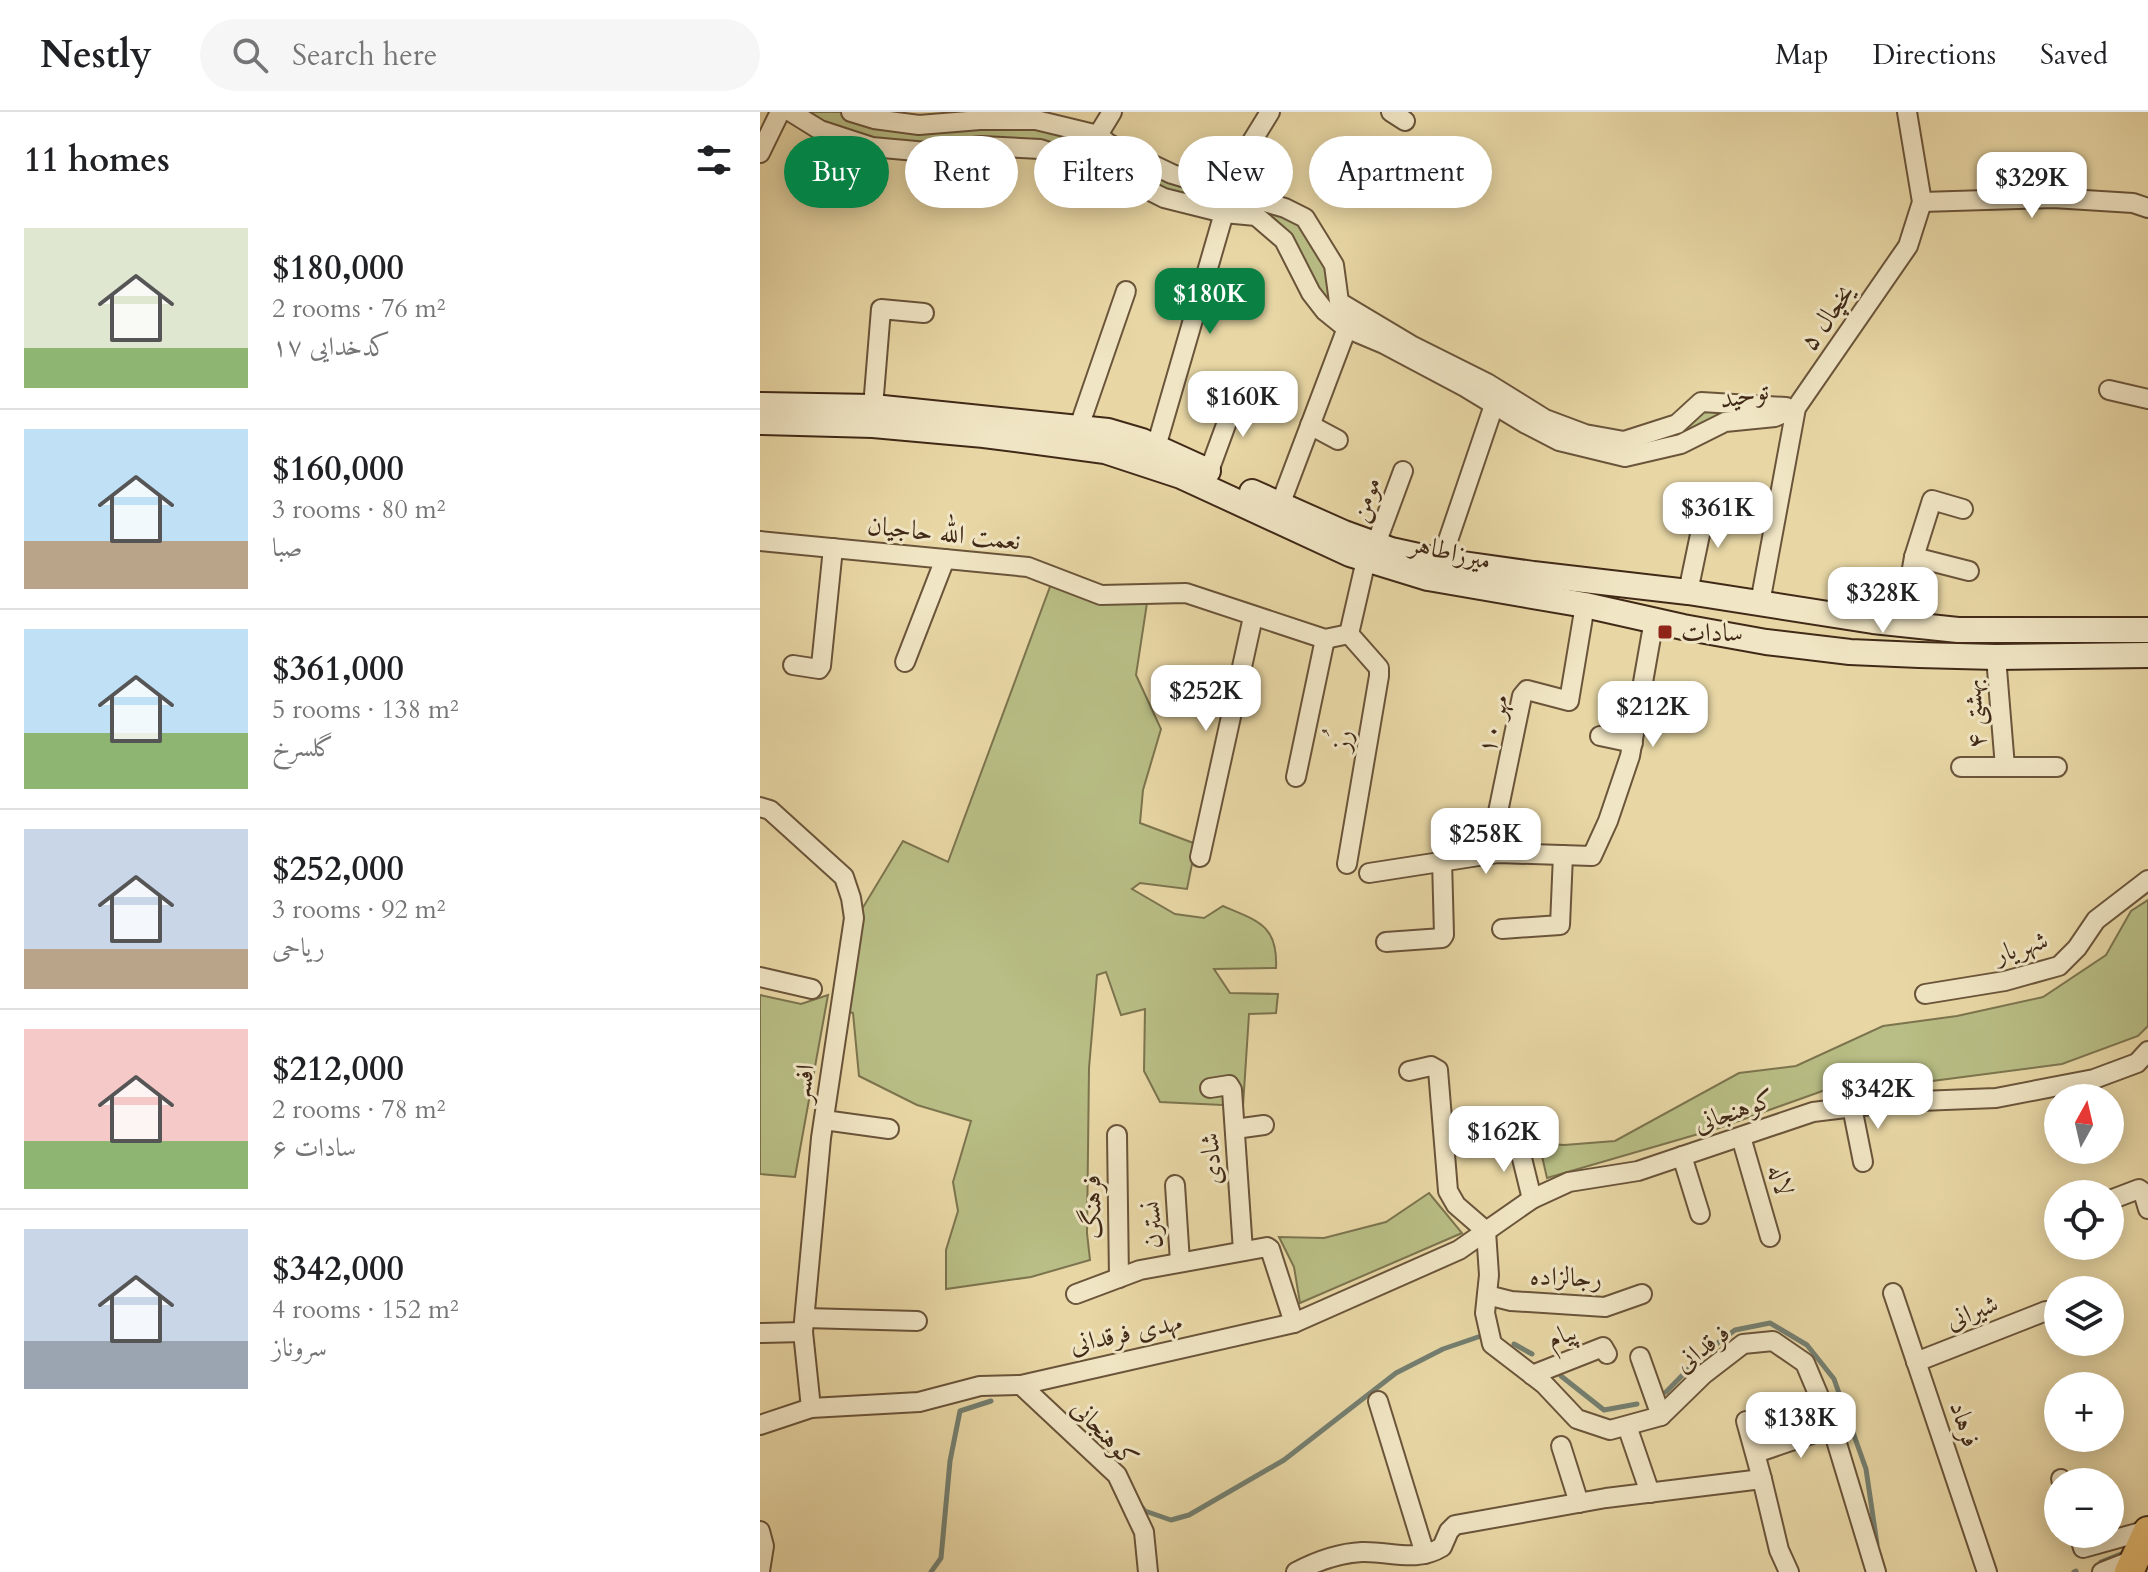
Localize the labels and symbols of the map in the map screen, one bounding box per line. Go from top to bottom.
pin: $329K [1976,152,2088,220]
pin: $180K [1154,268,1266,336]
street label: یخچال ۵ [1791,276,1863,358]
pin: $160K [1187,371,1299,439]
street label: توحید [1716,373,1773,417]
street label: مومن [1341,472,1389,526]
pin: $361K [1662,482,1774,550]
street label: نعمت الله حاجیان [866,505,1023,558]
street label: میرزاطاهر [1404,525,1495,578]
pin: $328K [1827,567,1939,635]
place label: سادات [1681,615,1743,650]
marker: سادات [1656,623,1674,641]
pin: $252K [1150,665,1262,733]
street label: بهشتی ۴ [1954,678,1995,750]
pin: $212K [1597,681,1709,749]
street label: مهر ۱۰ [1468,690,1518,758]
street label: رُز [1319,726,1361,756]
pin: $258K [1430,808,1542,876]
street label: شهریار [1987,922,2052,973]
street label: افسر [783,1062,823,1107]
pin: $342K [1822,1063,1934,1131]
street label: کوهنجانی [1689,1081,1779,1141]
north arrow [2044,1084,2124,1164]
pin: $162K [1448,1106,1560,1174]
street label: شادی [1192,1132,1230,1186]
street label: لاله [1760,1160,1802,1200]
street label: فرهنگ [1074,1175,1110,1239]
street label: نسترن [1133,1200,1171,1250]
street label: رجالزاده [1529,1258,1603,1296]
street label: شیرانی [1941,1286,2003,1338]
street label: مهدی فرقدانی [1067,1304,1186,1362]
street label: پیام [1542,1313,1584,1361]
street label: فرقدانی [1667,1316,1737,1380]
street label: کوهنجانی [1064,1391,1146,1475]
pin: $138K [1745,1392,1857,1460]
street label: فرهاد [1941,1397,1989,1451]

